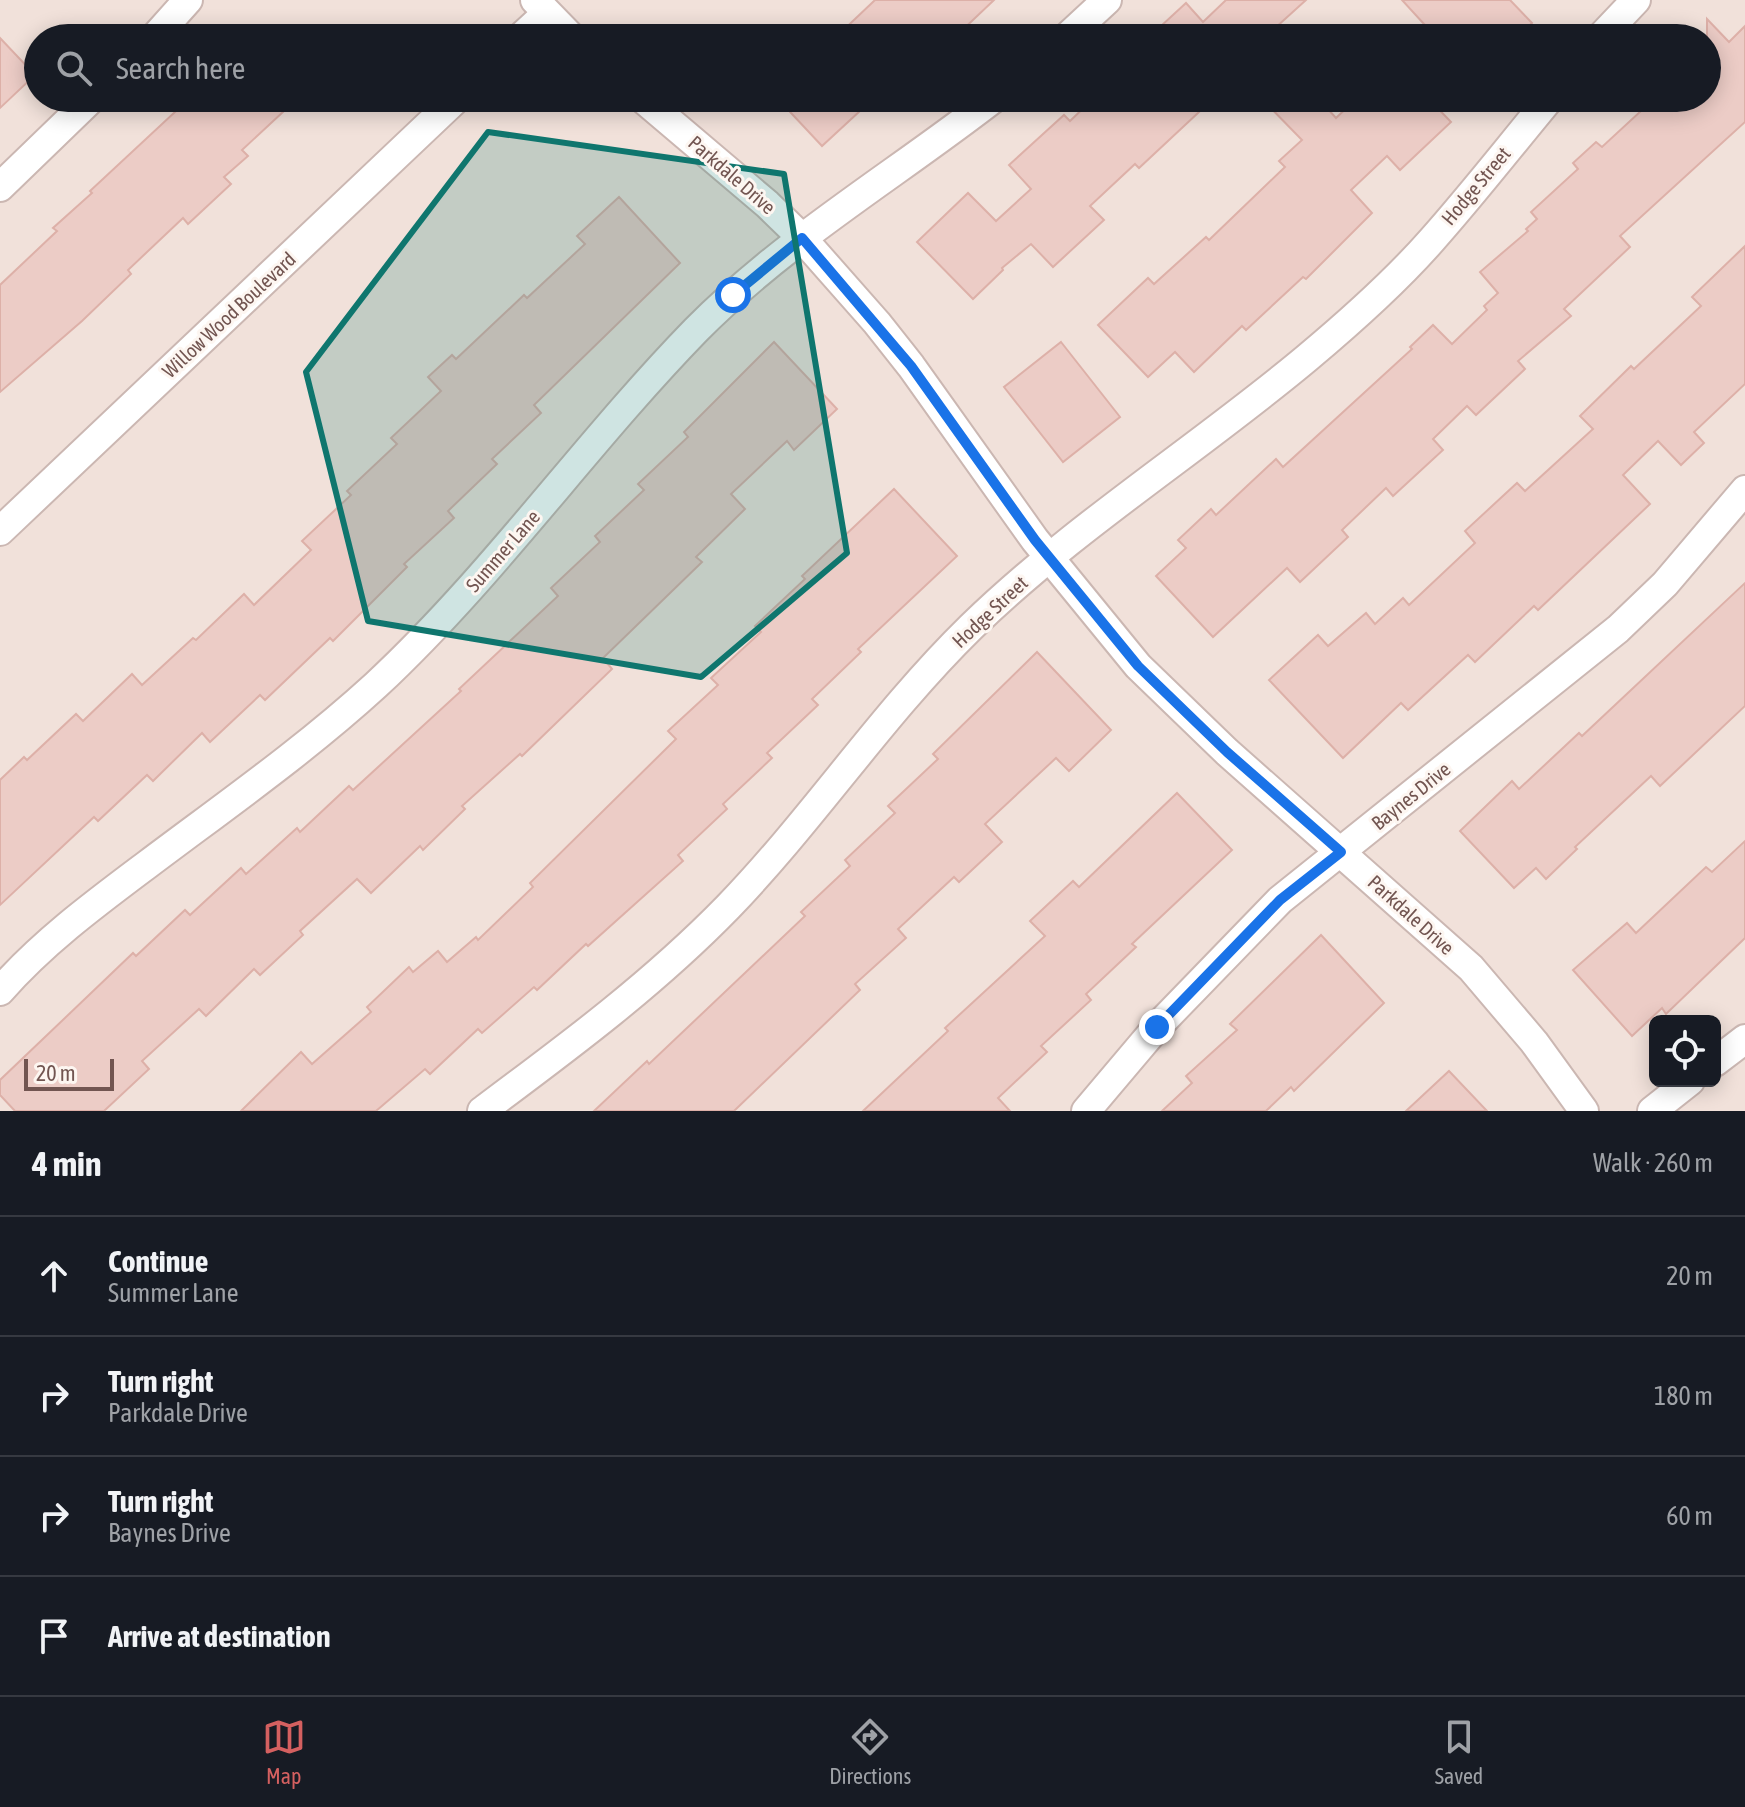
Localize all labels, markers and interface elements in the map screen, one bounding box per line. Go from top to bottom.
search box [24,24,1721,112]
icon: search [52,46,96,90]
text: Search here [116,51,245,85]
street label: Parkdale Drive [684,131,780,219]
street label: Hodge Street [1436,142,1515,229]
street label: Willow Wood Boulevard [157,247,300,382]
route start [715,277,751,313]
street label: Summer Lane [461,505,544,596]
street label: Hodge Street [947,571,1032,652]
street label: Baynes Drive [1367,757,1455,834]
street label: Parkdale Drive [1364,870,1459,959]
route end [1139,1009,1175,1045]
map controls [1649,1015,1721,1087]
button: locate [1649,1015,1721,1087]
scale bar [24,1055,114,1091]
text: 20 m [36,1060,76,1086]
text: 4 min [32,1144,101,1183]
text: Walk · 260 m [1593,1148,1713,1178]
text: Continue [108,1244,208,1278]
icon: ahead [32,1254,76,1298]
text: 20 m [1666,1261,1713,1291]
text: Summer Lane [108,1278,239,1308]
text: Turn right [108,1364,214,1398]
icon: right [32,1374,76,1418]
text: 180 m [1654,1381,1713,1411]
text: Parkdale Drive [108,1398,248,1428]
text: Turn right [108,1484,214,1518]
icon: right [32,1494,76,1538]
text: 60 m [1666,1501,1713,1531]
text: Baynes Drive [108,1518,231,1548]
icon: arrive [32,1614,76,1658]
text: Arrive at destination [108,1619,330,1653]
tab: Map [262,1715,306,1789]
tab: Directions [829,1715,911,1789]
tab: Saved [1435,1715,1483,1789]

